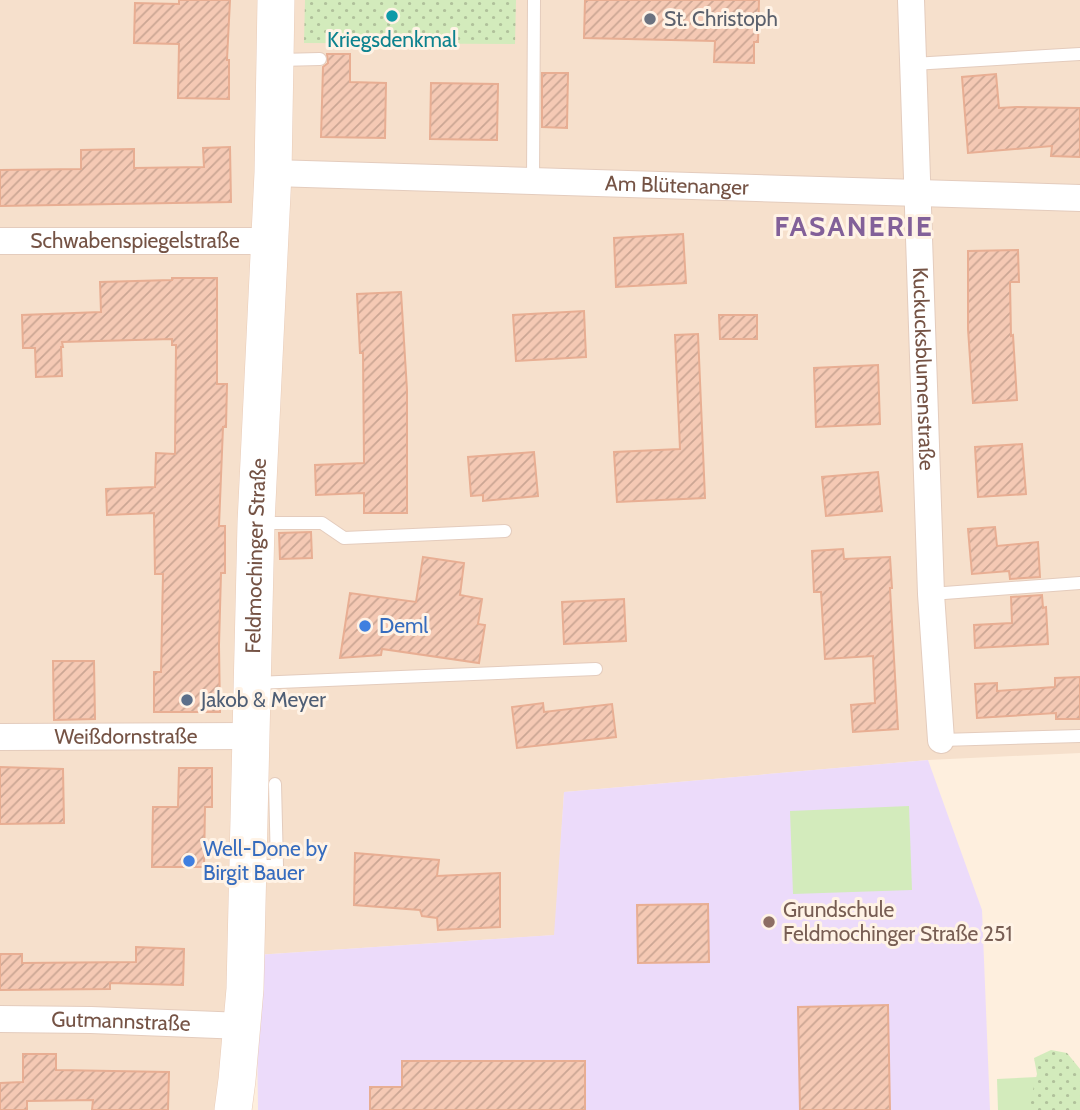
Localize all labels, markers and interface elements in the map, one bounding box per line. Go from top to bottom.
place label: St. Christoph [664,6,778,31]
marker: Kriegsdenkmal [384,8,400,24]
marker: St. Christoph [642,11,658,27]
place label: Kriegsdenkmal [327,27,457,52]
street label: Am Blütenanger [605,170,749,200]
district label: FASANERIE [774,209,934,243]
street label: Schwabenspiegelstraße [30,228,240,253]
street label: Kuckucksblumenstraße [908,267,940,471]
street label: Feldmochinger Straße [240,457,271,654]
place label: Deml [379,613,428,638]
marker: Deml [357,618,373,634]
place label: Jakob & Meyer [200,687,326,712]
marker: Jakob & Meyer [179,692,195,708]
street label: Weißdornstraße [54,723,198,749]
place label: Well-Done by Birgit Bauer [203,836,328,885]
marker: Well-Done by Birgit Bauer [181,853,197,869]
place label: Grundschule Feldmochinger Straße 251 [783,897,1012,946]
marker: Grundschule Feldmochinger Straße 251 [761,914,777,930]
street label: Gutmannstraße [51,1007,191,1036]

